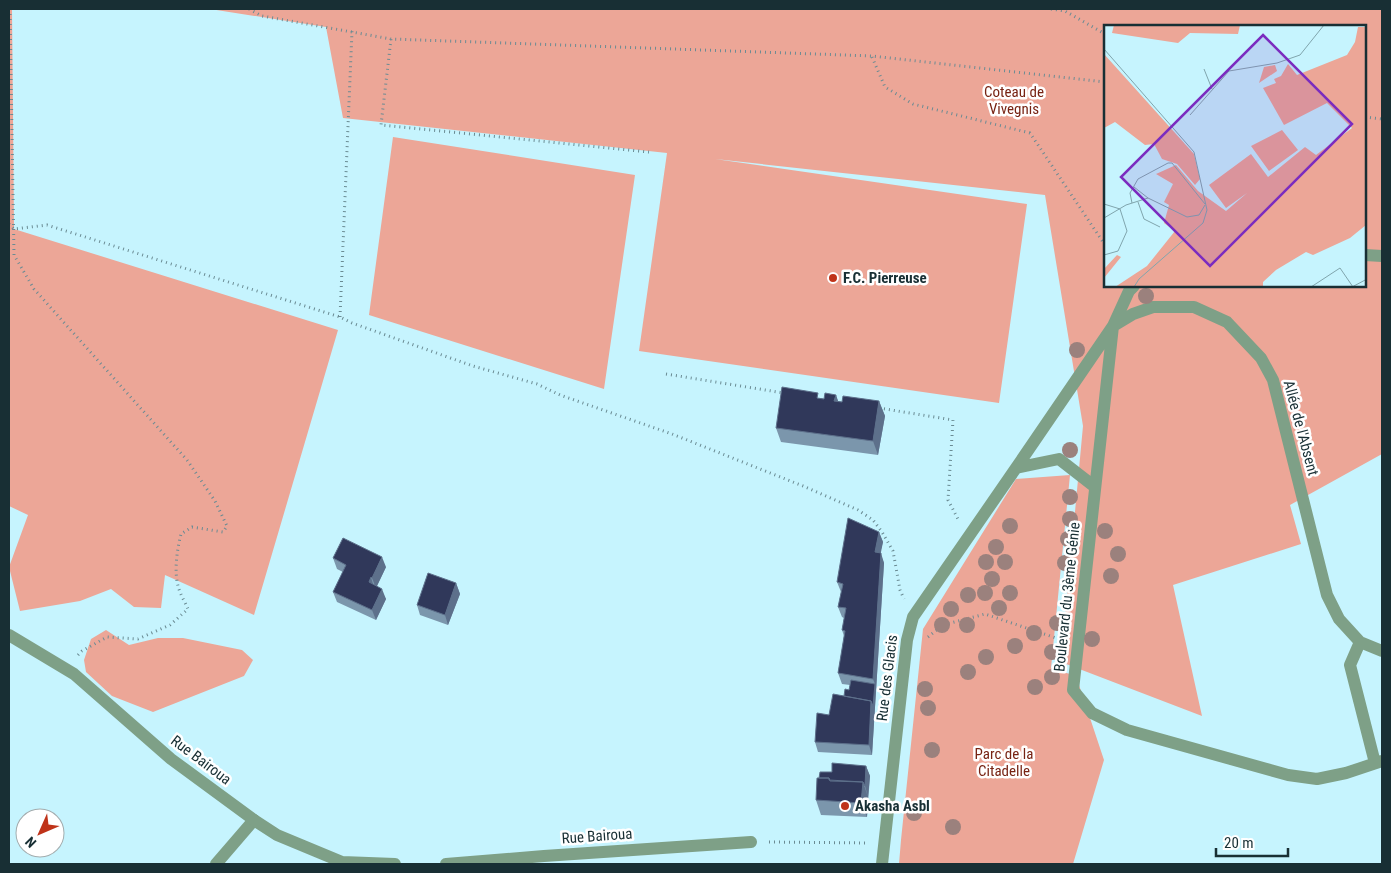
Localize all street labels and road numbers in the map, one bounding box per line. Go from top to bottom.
street label: Allée de l'Absent [1280,378,1322,478]
street label: Boulevard du 3ème Génie [1050,521,1084,673]
street label: Rue des Glacis [873,634,901,722]
street label: Rue Bairoua [167,731,235,789]
street label: Rue Bairoua [561,825,633,847]

